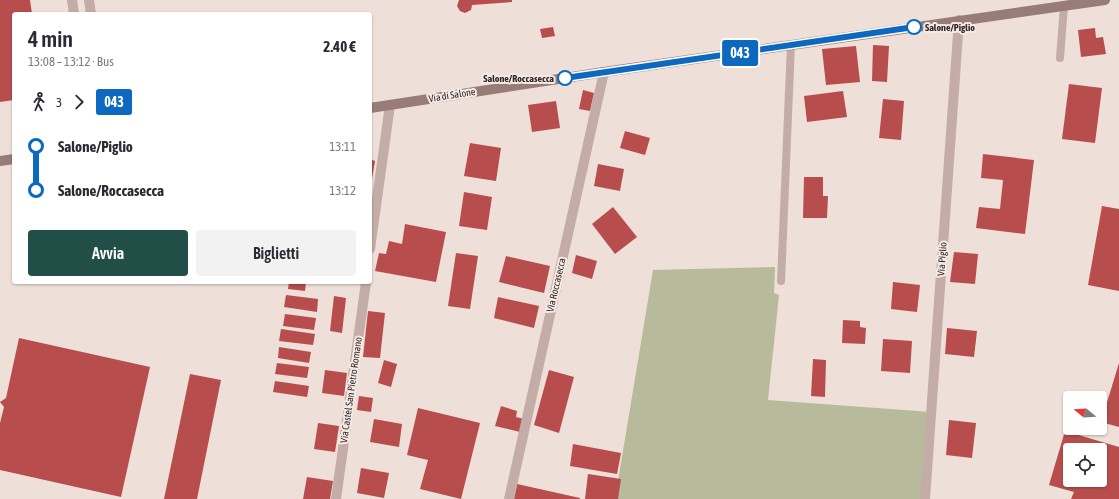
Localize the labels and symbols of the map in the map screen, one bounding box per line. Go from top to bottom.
marker: Salone/Piglio [906,19,922,35]
place label: Salone/Piglio [925,22,975,33]
line badge: 043 [717,40,763,66]
marker: Salone/Roccasecca [557,70,573,86]
place label: Salone/Roccasecca [483,73,554,84]
street label: Via di Salone [428,86,477,104]
street label: Via Piglio [935,241,949,276]
street label: Via Roccasecca [544,257,568,313]
street label: Via Castel San Pietro Romano [338,336,364,444]
north arrow [1063,391,1107,435]

